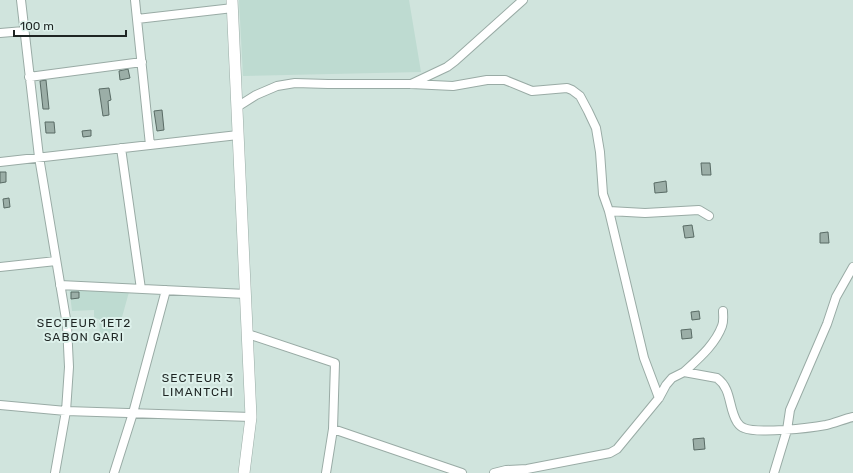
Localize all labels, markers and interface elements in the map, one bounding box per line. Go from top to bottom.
scale bar [14,12,126,38]
text: 100 m [20,19,54,33]
district label: SECTEUR 1ET2 SABON GARI [37,316,131,344]
district label: SECTEUR 3 LIMANTCHI [162,371,234,399]

